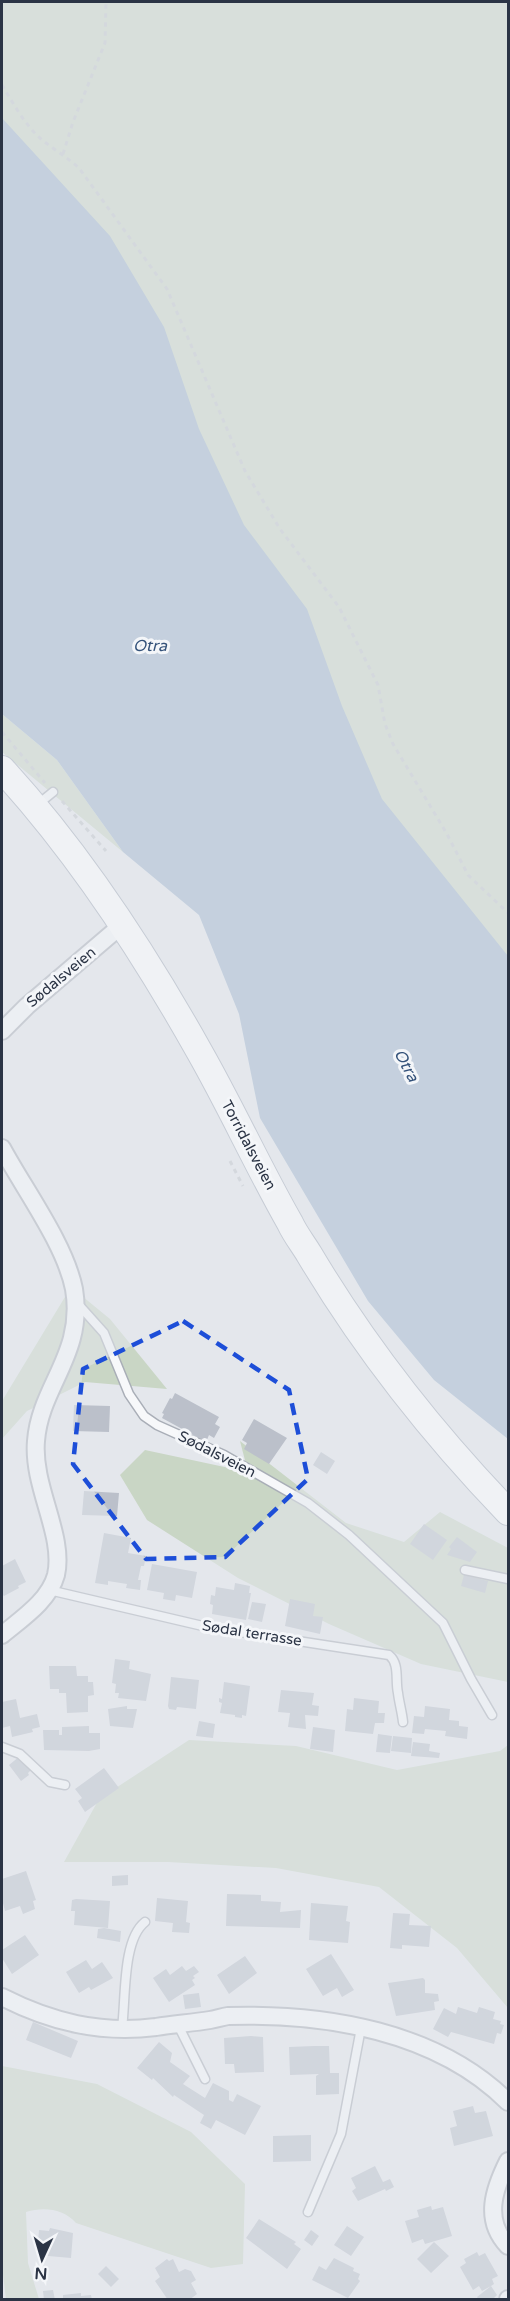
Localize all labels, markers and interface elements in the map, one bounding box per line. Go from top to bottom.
water label: Otra [133,636,168,656]
street label: Sødalsveien [23,943,99,1011]
water label: Otra [389,1046,423,1086]
street label: Torridalsveien [218,1097,280,1193]
street label: Sødalsveien [175,1427,259,1481]
street label: Sødal terrasse [201,1616,303,1650]
north arrow [12,2229,72,2289]
text: N [34,2263,48,2283]

